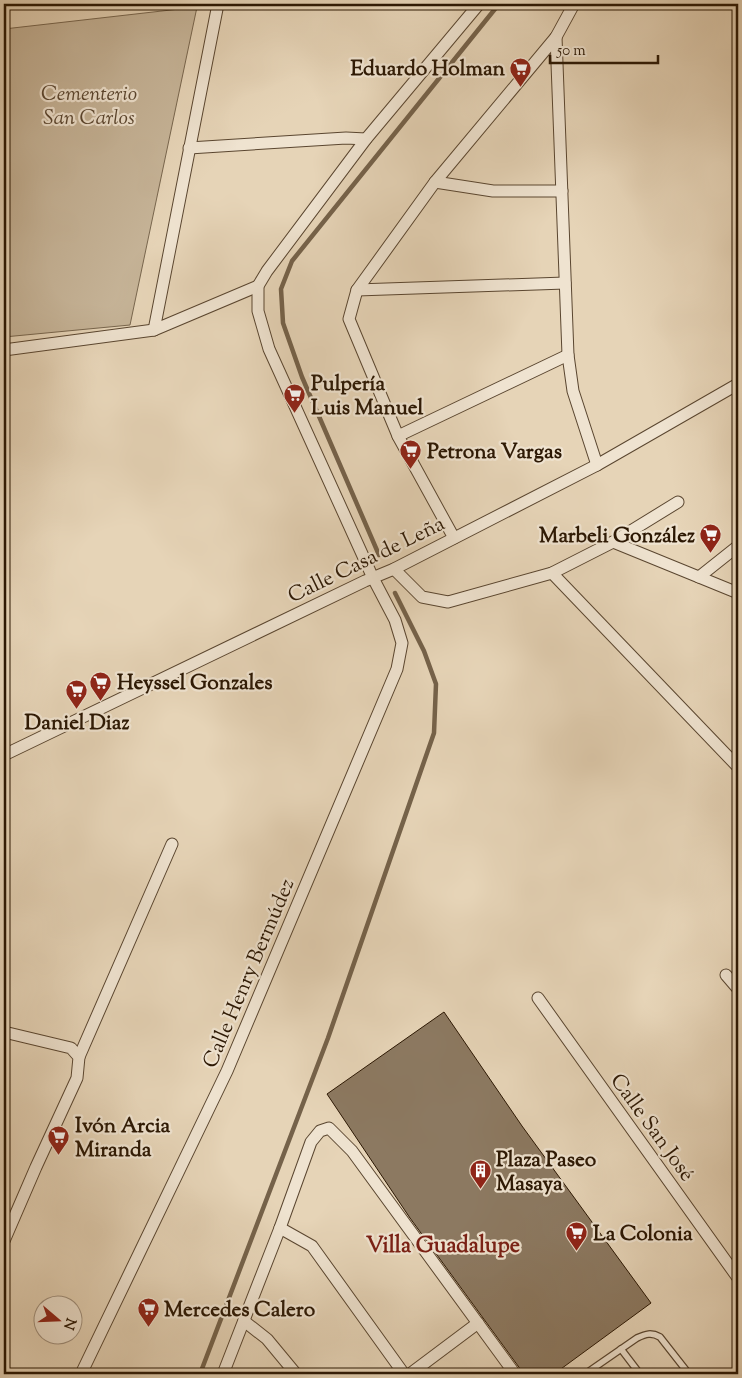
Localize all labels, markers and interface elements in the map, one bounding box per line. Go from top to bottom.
scale bar [550,32,657,64]
text: 50 m [556,41,586,62]
place label: Eduardo Holman [350,55,506,85]
supermarket icon: Eduardo Holman [509,56,533,87]
park label: Cementerio San Carlos [41,80,137,134]
place label: Pulpería Luis Manuel [311,370,423,424]
supermarket icon: Pulpería Luis Manuel [283,383,307,414]
place label: Petrona Vargas [427,438,562,468]
supermarket icon: Petrona Vargas [399,439,423,470]
street label: Calle Casa de Leña [283,510,451,612]
place label: Marbeli González [539,522,695,552]
supermarket icon: Marbeli González [699,523,723,554]
place label: Heyssel Gonzales [117,669,272,699]
supermarket icon: Heyssel Gonzales [89,670,113,701]
supermarket icon: Daniel Diaz [65,678,89,709]
place label: Daniel Diaz [25,709,129,739]
street label: Calle Henry Bermúdez [196,874,303,1073]
street label: Calle San José [602,1068,701,1188]
place label: Ivón Arcia Miranda [75,1112,171,1166]
supermarket icon: Ivón Arcia Miranda [47,1125,71,1156]
place label: Plaza Paseo Masaya [496,1146,597,1200]
building icon: Plaza Paseo Masaya [468,1159,492,1190]
place label: La Colonia [593,1220,693,1250]
supermarket icon: La Colonia [565,1221,589,1252]
district label: Villa Guadalupe [366,1231,520,1263]
north arrow [32,1296,82,1346]
place label: Mercedes Calero [164,1296,316,1326]
supermarket icon: Mercedes Calero [136,1297,160,1328]
text: N [57,1315,80,1332]

